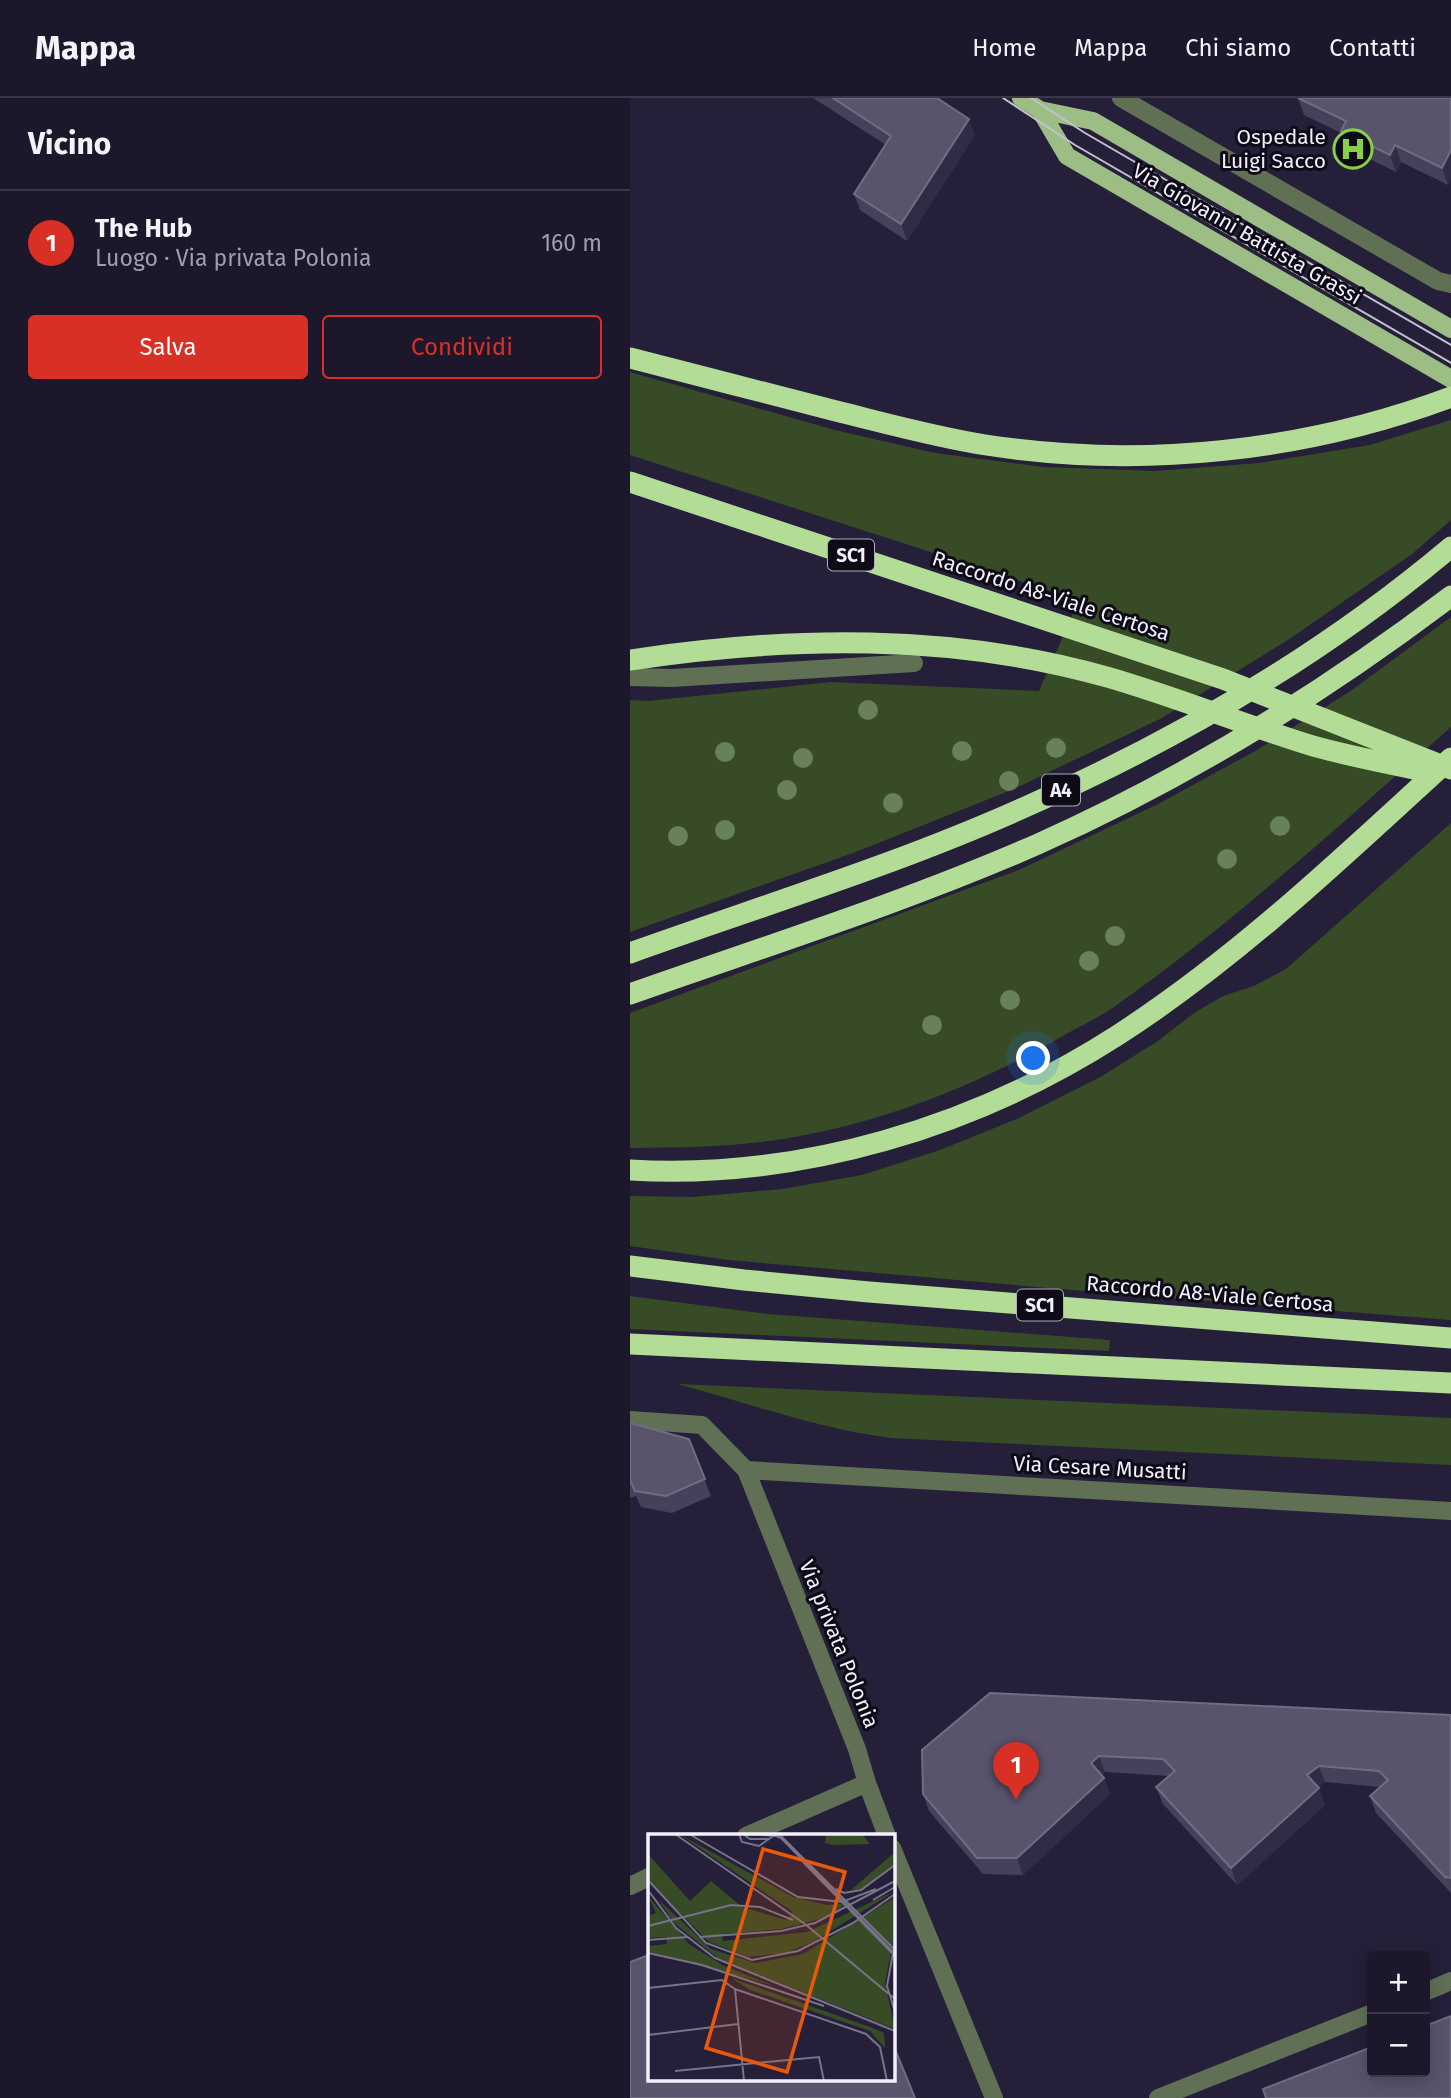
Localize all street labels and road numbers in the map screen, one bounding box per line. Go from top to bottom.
street label: Via Giovanni Battista Grassi [1128,158,1366,310]
road number: SC1 [828,540,874,570]
street label: Raccordo A8-Viale Certosa [929,545,1173,647]
road number: A4 [1042,775,1080,806]
street label: Raccordo A8-Viale Certosa [1085,1270,1335,1318]
road number: SC1 [1017,1289,1063,1320]
street label: Via Cesare Musatti [1013,1450,1187,1486]
street label: Via privata Polonia [793,1556,885,1732]

